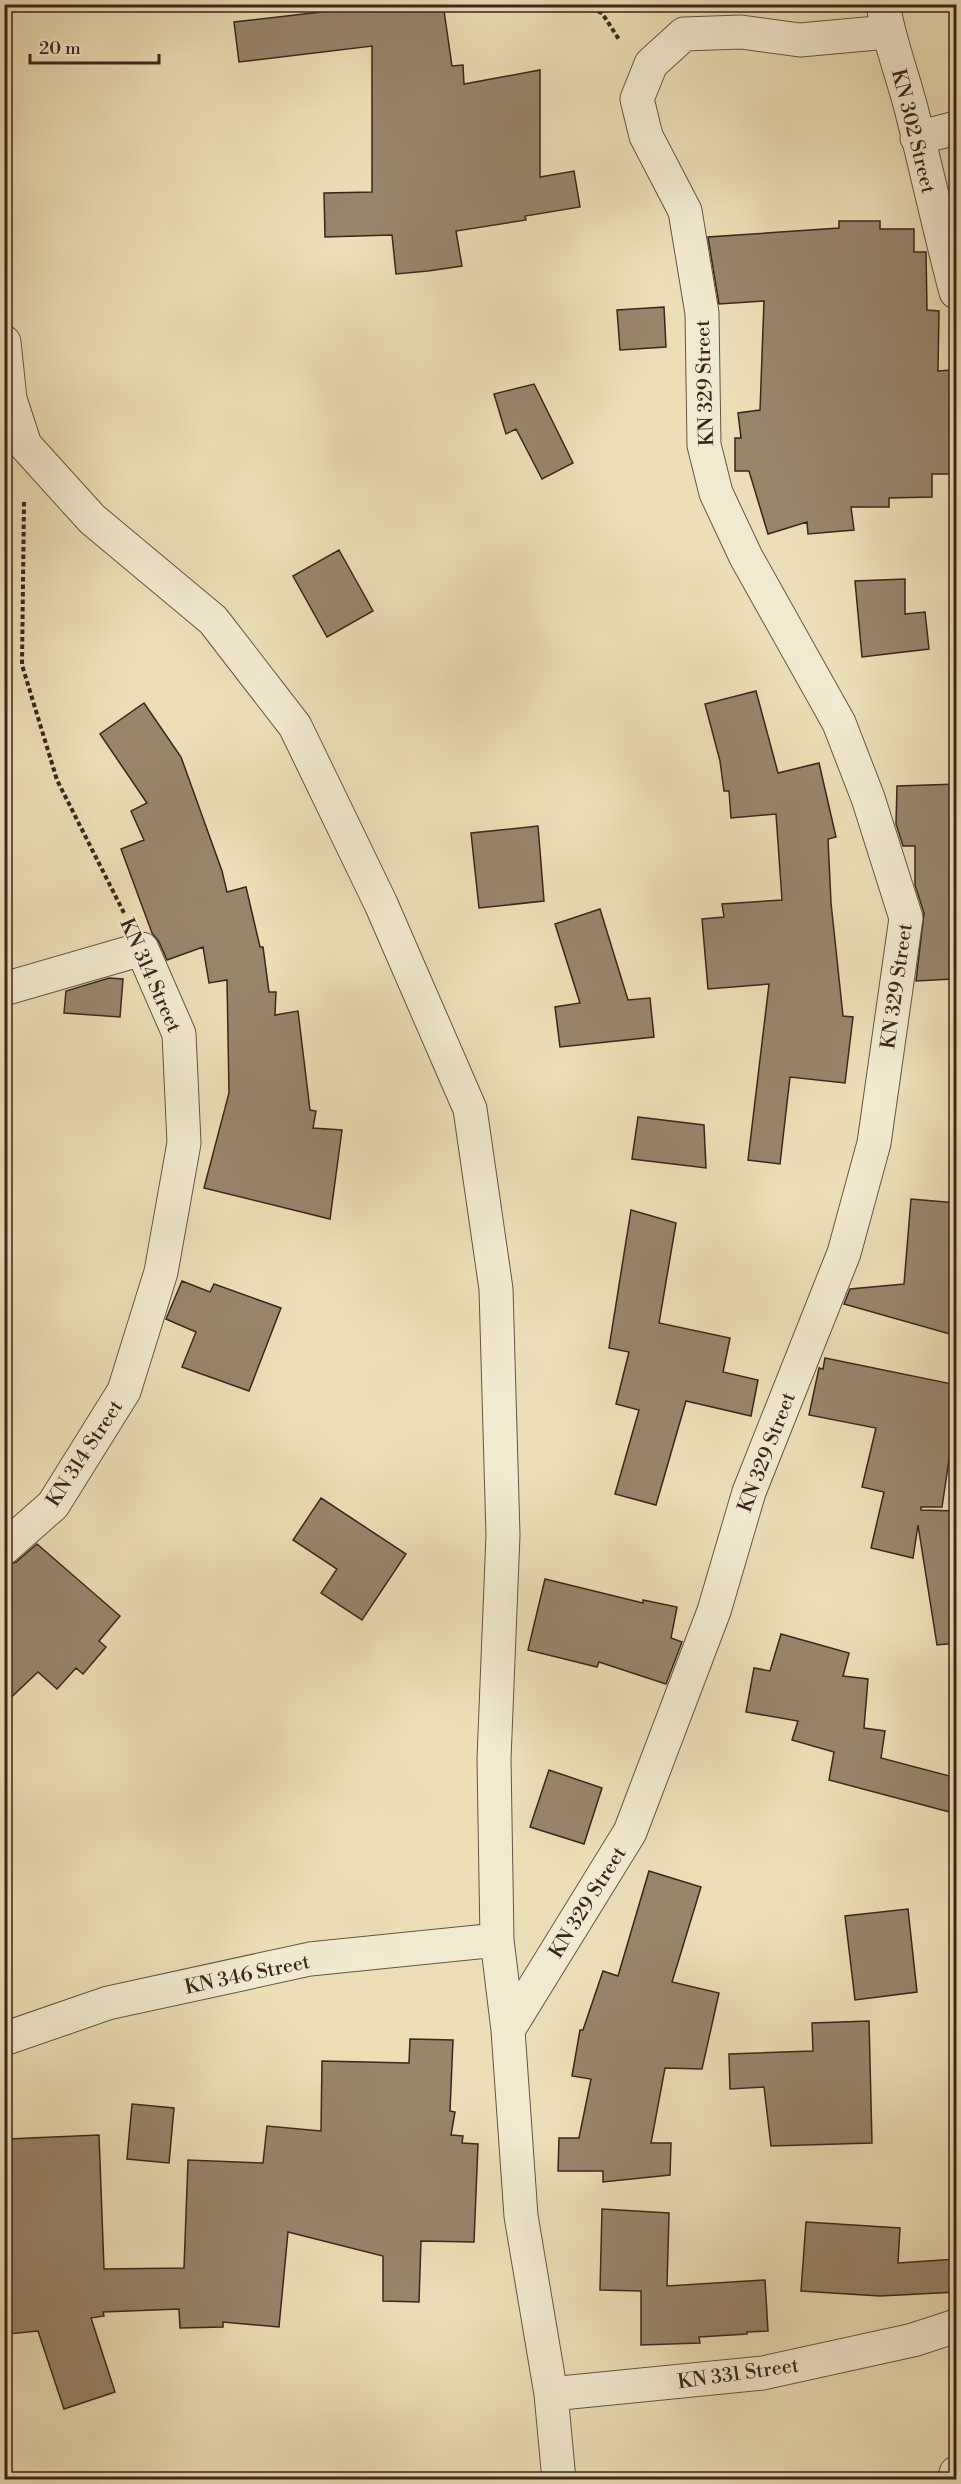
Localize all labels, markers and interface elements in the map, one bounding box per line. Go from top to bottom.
scale bar [30,27,159,65]
text: 20 m [39,37,81,60]
street label: KN 302 Street [885,67,940,196]
street label: KN 329 Street [691,319,720,447]
street label: KN 314 Street [113,915,186,1037]
street label: KN 329 Street [876,922,919,1051]
street label: KN 329 Street [733,1389,802,1516]
street label: KN 314 Street [41,1396,129,1512]
street label: KN 329 Street [544,1842,632,1963]
street label: KN 346 Street [182,1950,312,2001]
street label: KN 331 Street [676,2354,800,2395]

